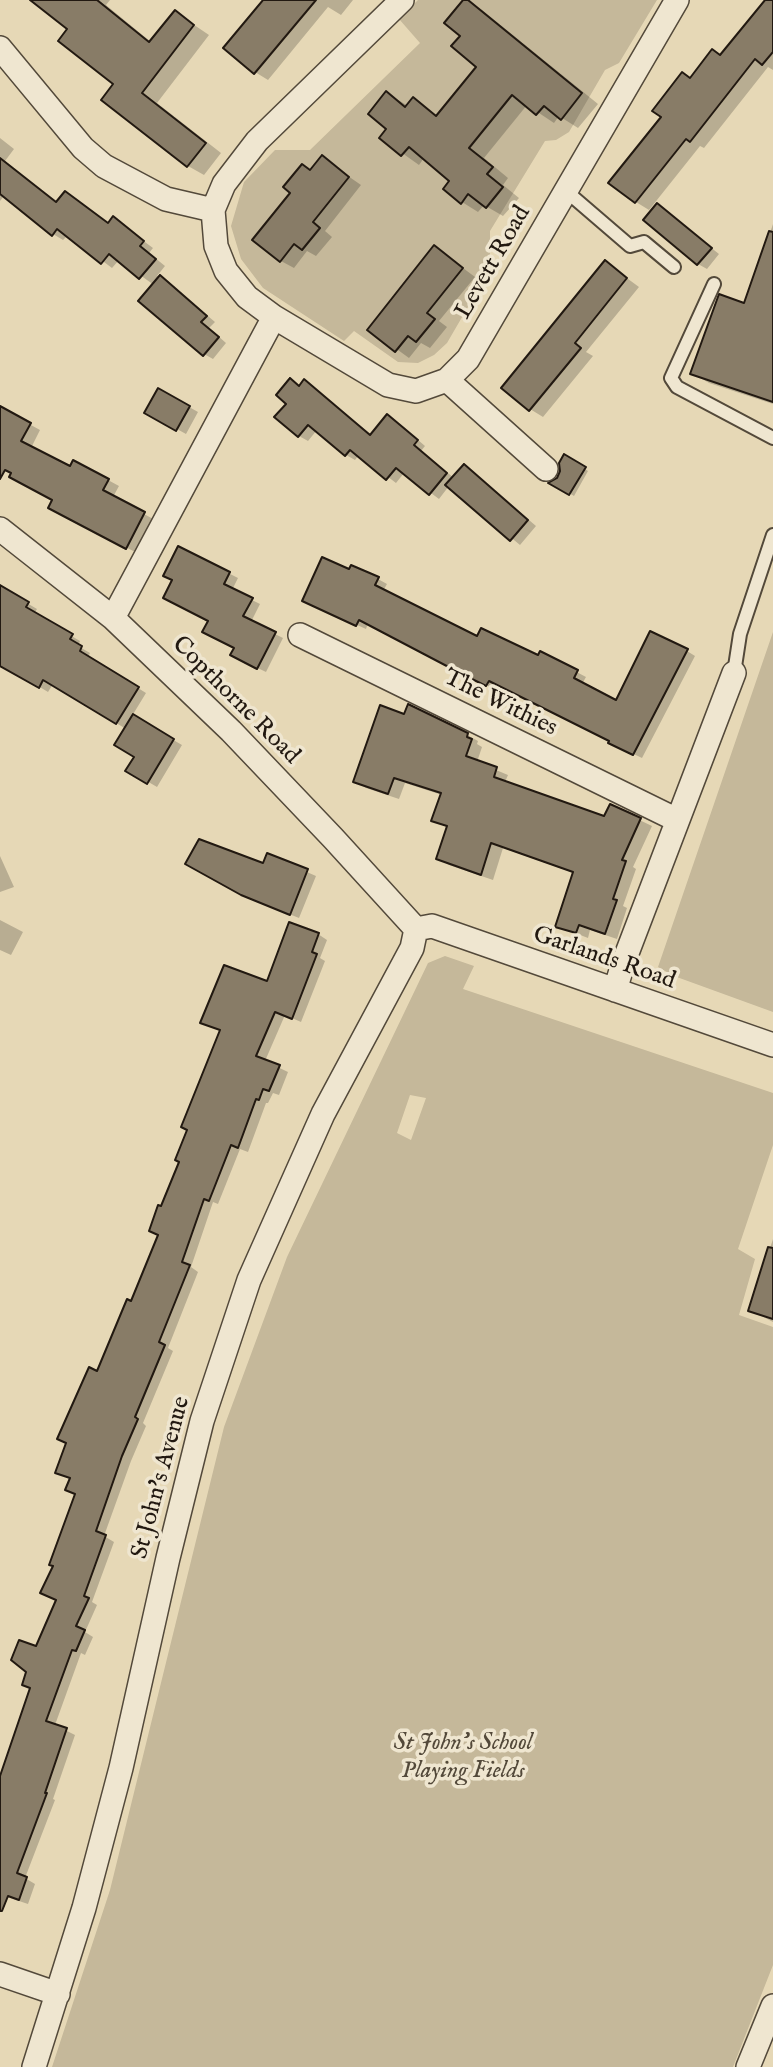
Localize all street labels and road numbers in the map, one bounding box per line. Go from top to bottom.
street label: Levett Road [450,201,538,325]
street label: Copthorne Road [165,631,305,771]
street label: The Withies [439,664,561,744]
street label: Garlands Road [529,921,679,997]
street label: St John's Avenue [127,1394,197,1562]

